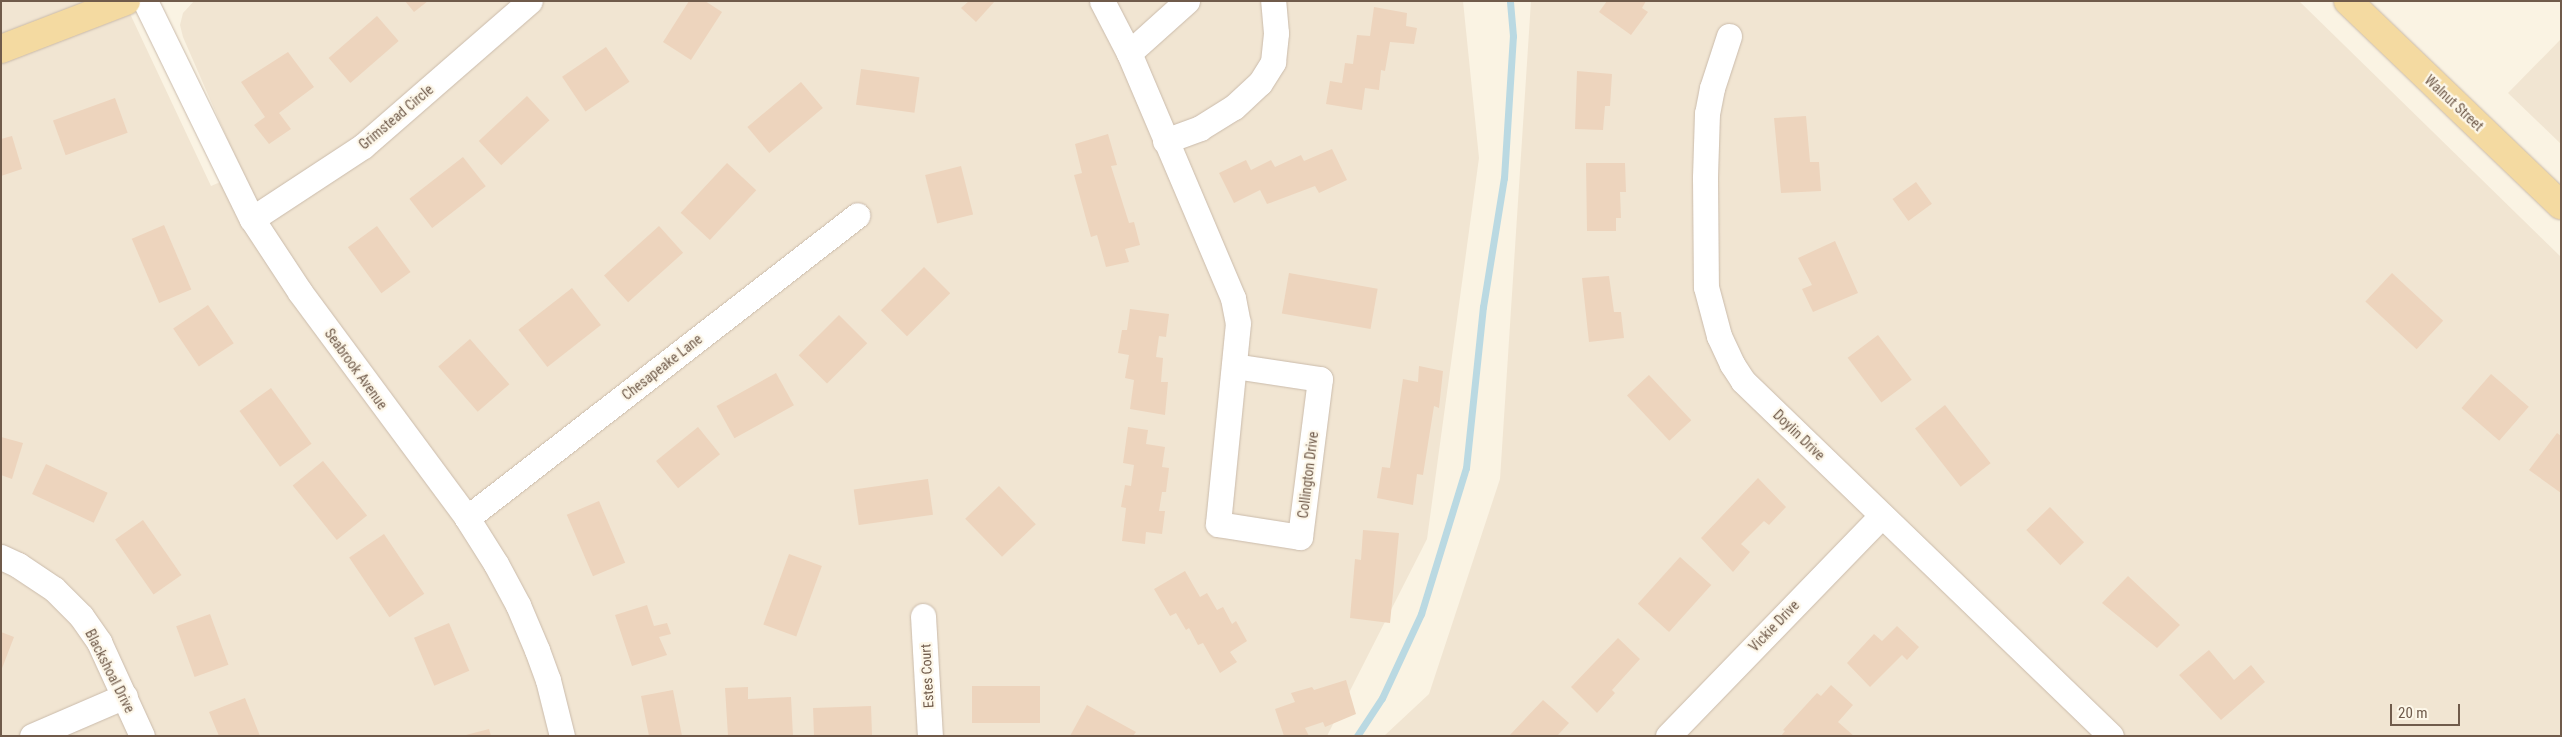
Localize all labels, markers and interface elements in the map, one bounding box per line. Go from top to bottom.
street label: Walnut Street [2421,72,2487,134]
street label: Grimstead Circle [355,81,437,153]
street label: Seabrook Avenue [321,325,391,413]
street label: Chesapeake Lane [619,330,705,404]
street label: Doylin Drive [1770,406,1828,464]
street label: Collington Drive [1294,431,1322,519]
street label: Vickie Drive [1745,597,1803,655]
street label: Blackshoal Drive [82,626,138,716]
street label: Estes Court [917,644,937,708]
scale bar [2392,694,2462,726]
text: 20 m [2398,704,2428,722]

